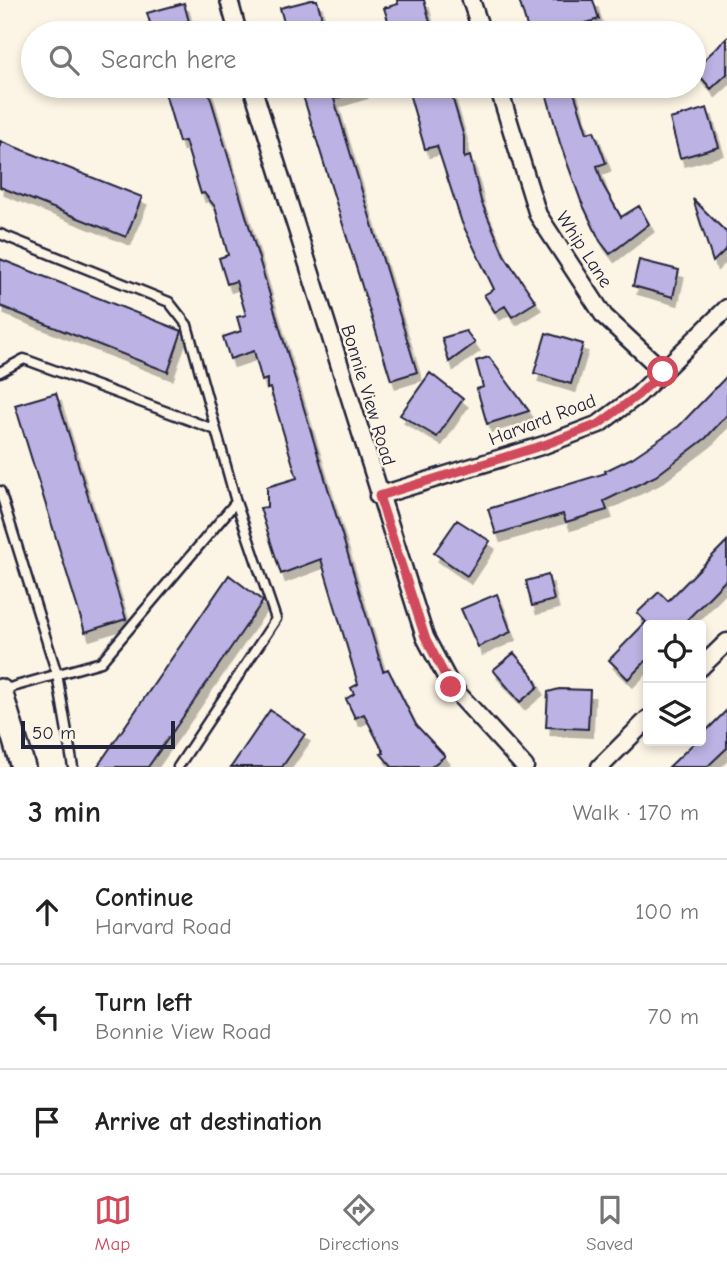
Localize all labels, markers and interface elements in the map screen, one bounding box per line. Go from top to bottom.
search box [21,21,706,98]
icon: search [45,41,83,79]
text: Search here [101,45,236,75]
street label: Whip Lane [551,207,617,292]
street label: Bonnie View Road [336,322,400,468]
route start [647,356,678,387]
street label: Harvard Road [486,389,599,450]
map controls [643,620,706,746]
button: locate [643,620,706,683]
route end [435,671,466,702]
button: layers [643,683,706,746]
scale bar [21,718,175,750]
text: 50 m [32,722,76,744]
text: 3 min [28,795,101,830]
text: Walk · 170 m [572,799,699,826]
text: Continue [95,883,193,913]
icon: ahead [28,893,66,931]
text: 100 m [635,898,699,925]
text: Harvard Road [95,913,232,940]
text: Turn left [95,988,192,1018]
icon: left [28,998,66,1036]
text: 70 m [647,1003,699,1030]
text: Bonnie View Road [95,1018,271,1045]
icon: arrive [28,1103,66,1141]
text: Arrive at destination [95,1107,322,1137]
tab: Map [94,1191,132,1255]
tab: Directions [319,1191,399,1255]
tab: Saved [586,1191,633,1255]

